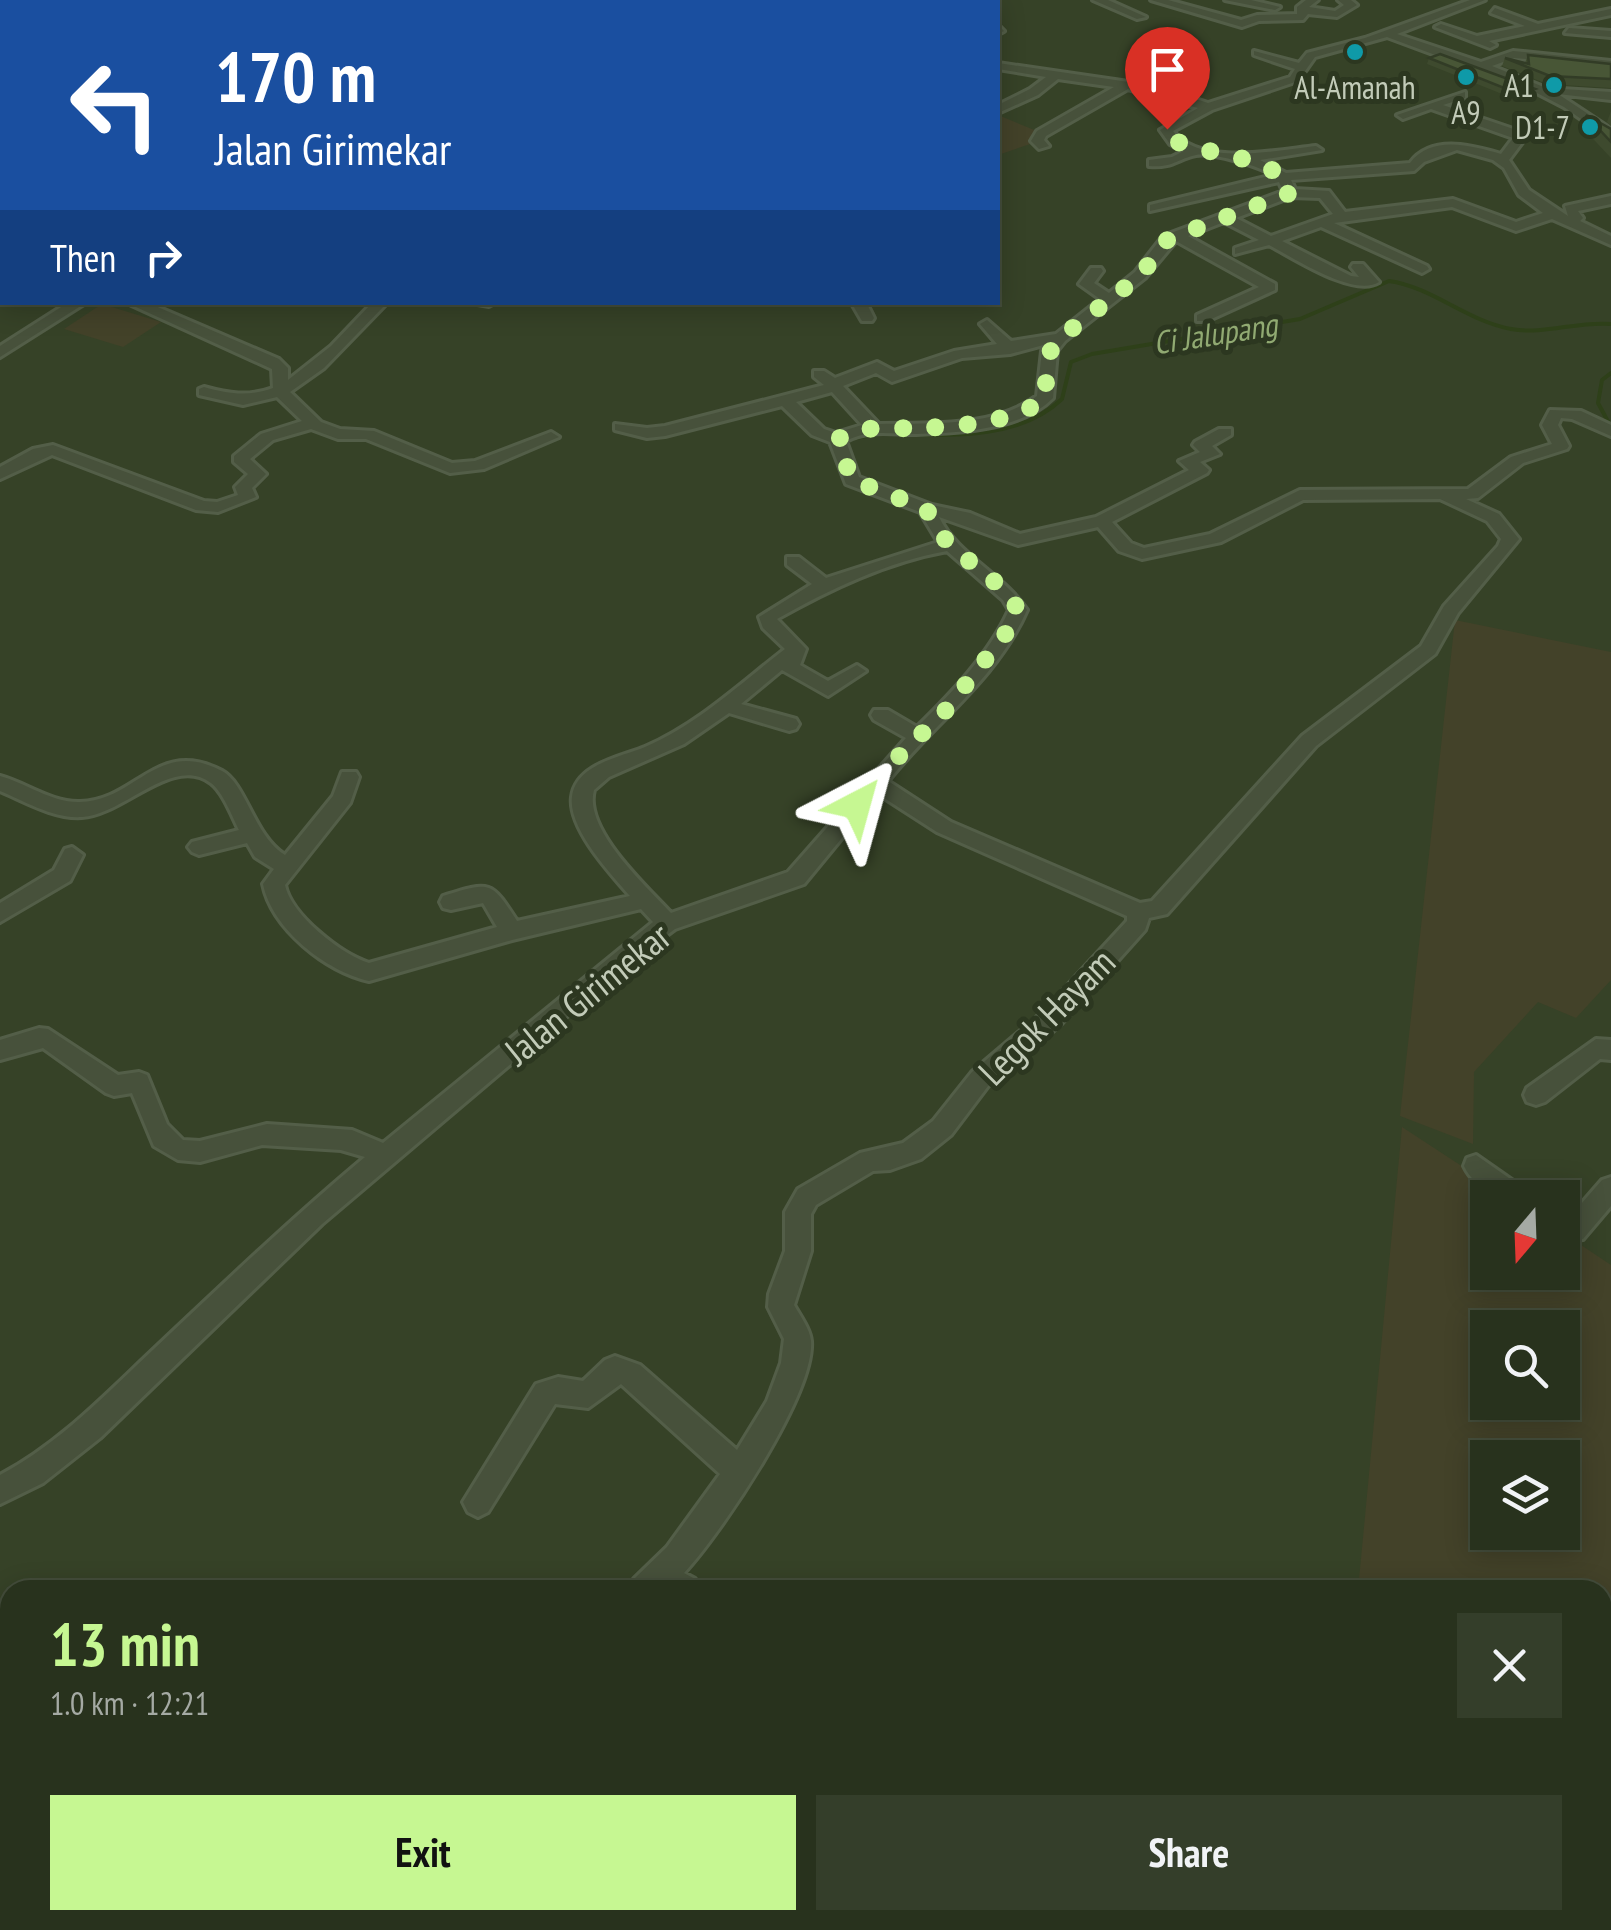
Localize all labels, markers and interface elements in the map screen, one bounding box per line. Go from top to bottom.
pin [1125,27,1210,130]
text: 170 m [215,31,376,121]
icon: left [50,40,180,170]
marker: Al-Amanah [1344,41,1366,63]
icon: arrive [1140,42,1195,97]
place label: A1 [1504,64,1534,106]
place label: Al-Amanah [1294,66,1416,108]
marker: A9 [1455,66,1477,88]
marker: A1 [1543,74,1565,96]
place label: A9 [1451,91,1481,133]
place label: D1-7 [1515,106,1570,148]
marker: D1-7 [1579,116,1601,138]
text: Jalan Girimekar [215,119,451,177]
icon: right [136,230,191,285]
text: Then [50,233,116,282]
water label: Ci Jalupang [1150,302,1282,364]
position arrow [805,753,909,857]
street label: Jalan Girimekar [493,911,680,1075]
street label: Legok Hayam [967,937,1125,1095]
north arrow [1470,1180,1580,1290]
map controls [1470,1180,1580,1550]
button: search [1470,1310,1580,1420]
button: layers [1470,1440,1580,1550]
text: 13 min [50,1605,200,1683]
button: close [1457,1613,1562,1718]
text: 1.0 km · 12:21 [50,1682,209,1724]
button: Exit [50,1795,796,1910]
button: Share [816,1795,1562,1910]

